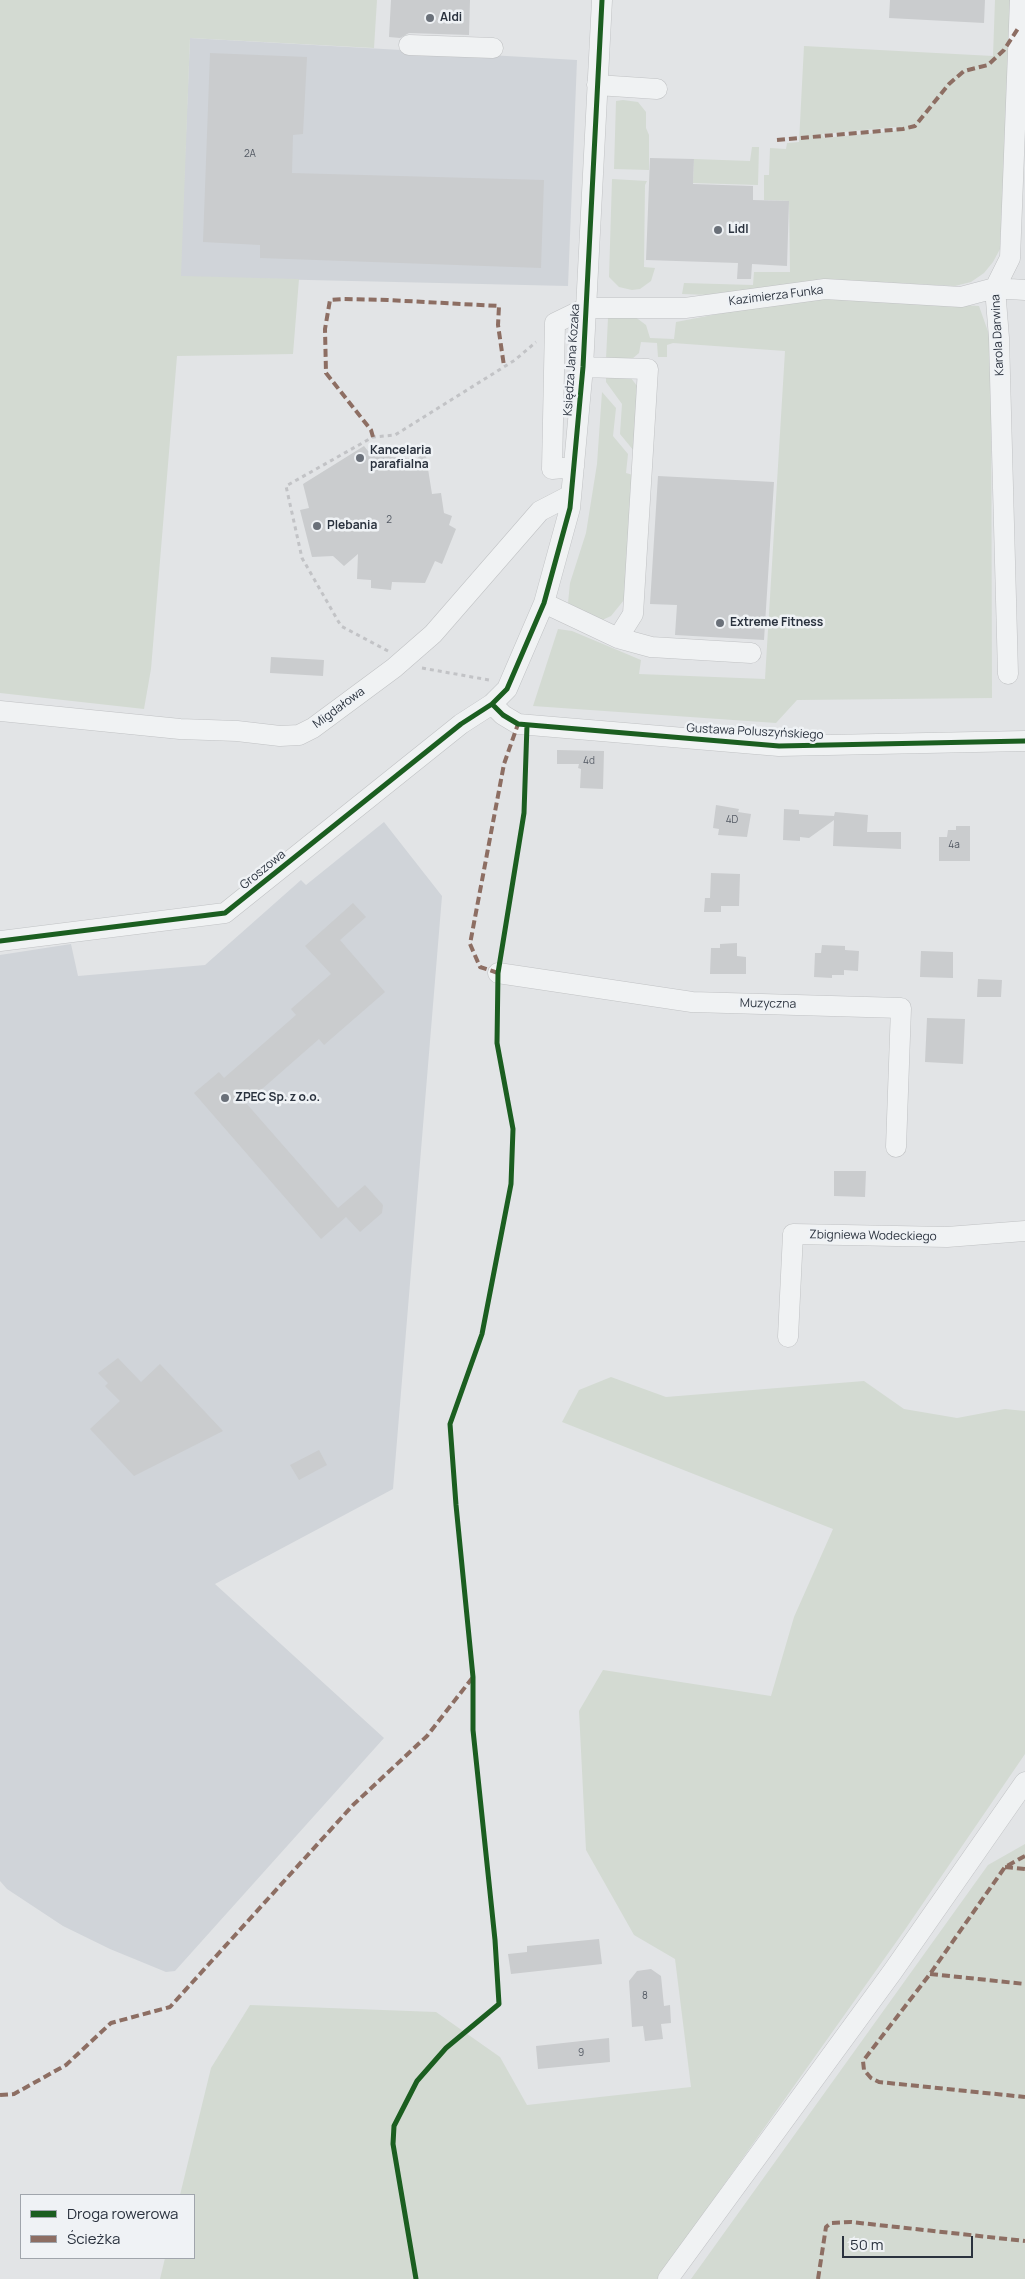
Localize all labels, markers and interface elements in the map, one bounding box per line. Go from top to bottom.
place label: Aldi [440,11,462,25]
marker: Aldi [424,12,436,24]
house number: 2A [244,148,256,160]
place label: Lidl [728,223,749,237]
marker: Lidl [712,224,724,236]
street label: Kazimierza Funka [728,283,824,309]
street label: Karola Darwina [989,294,1007,376]
street label: Księdza Jana Kozaka [561,303,583,417]
place label: Kancelaria parafialna [370,444,431,472]
marker: Kancelaria parafialna [354,452,366,464]
house number: 2 [386,514,392,526]
place label: Plebania [327,519,377,533]
marker: Plebania [311,520,323,532]
place label: Extreme Fitness [730,616,823,630]
marker: Extreme Fitness [714,617,726,629]
street label: Migdałowa [310,684,368,732]
street label: Gustawa Poluszyńskiego [686,721,824,743]
house number: 4d [583,755,595,767]
house number: 4D [726,814,738,826]
house number: 4a [948,839,960,851]
street label: Groszowa [237,847,289,893]
street label: Muzyczna [740,996,796,1012]
place label: ZPEC Sp. z o.o. [235,1091,320,1105]
marker: ZPEC Sp. z o.o. [219,1092,231,1104]
street label: Zbigniewa Wodeckiego [809,1228,937,1244]
house number: 8 [642,1990,648,2002]
house number: 9 [578,2047,584,2059]
legend [20,2194,195,2259]
text: Droga rowerowa [67,2203,178,2224]
scale bar [845,2226,976,2258]
text: Ścieżka [67,2228,120,2249]
text: 50 m [850,2234,884,2255]

